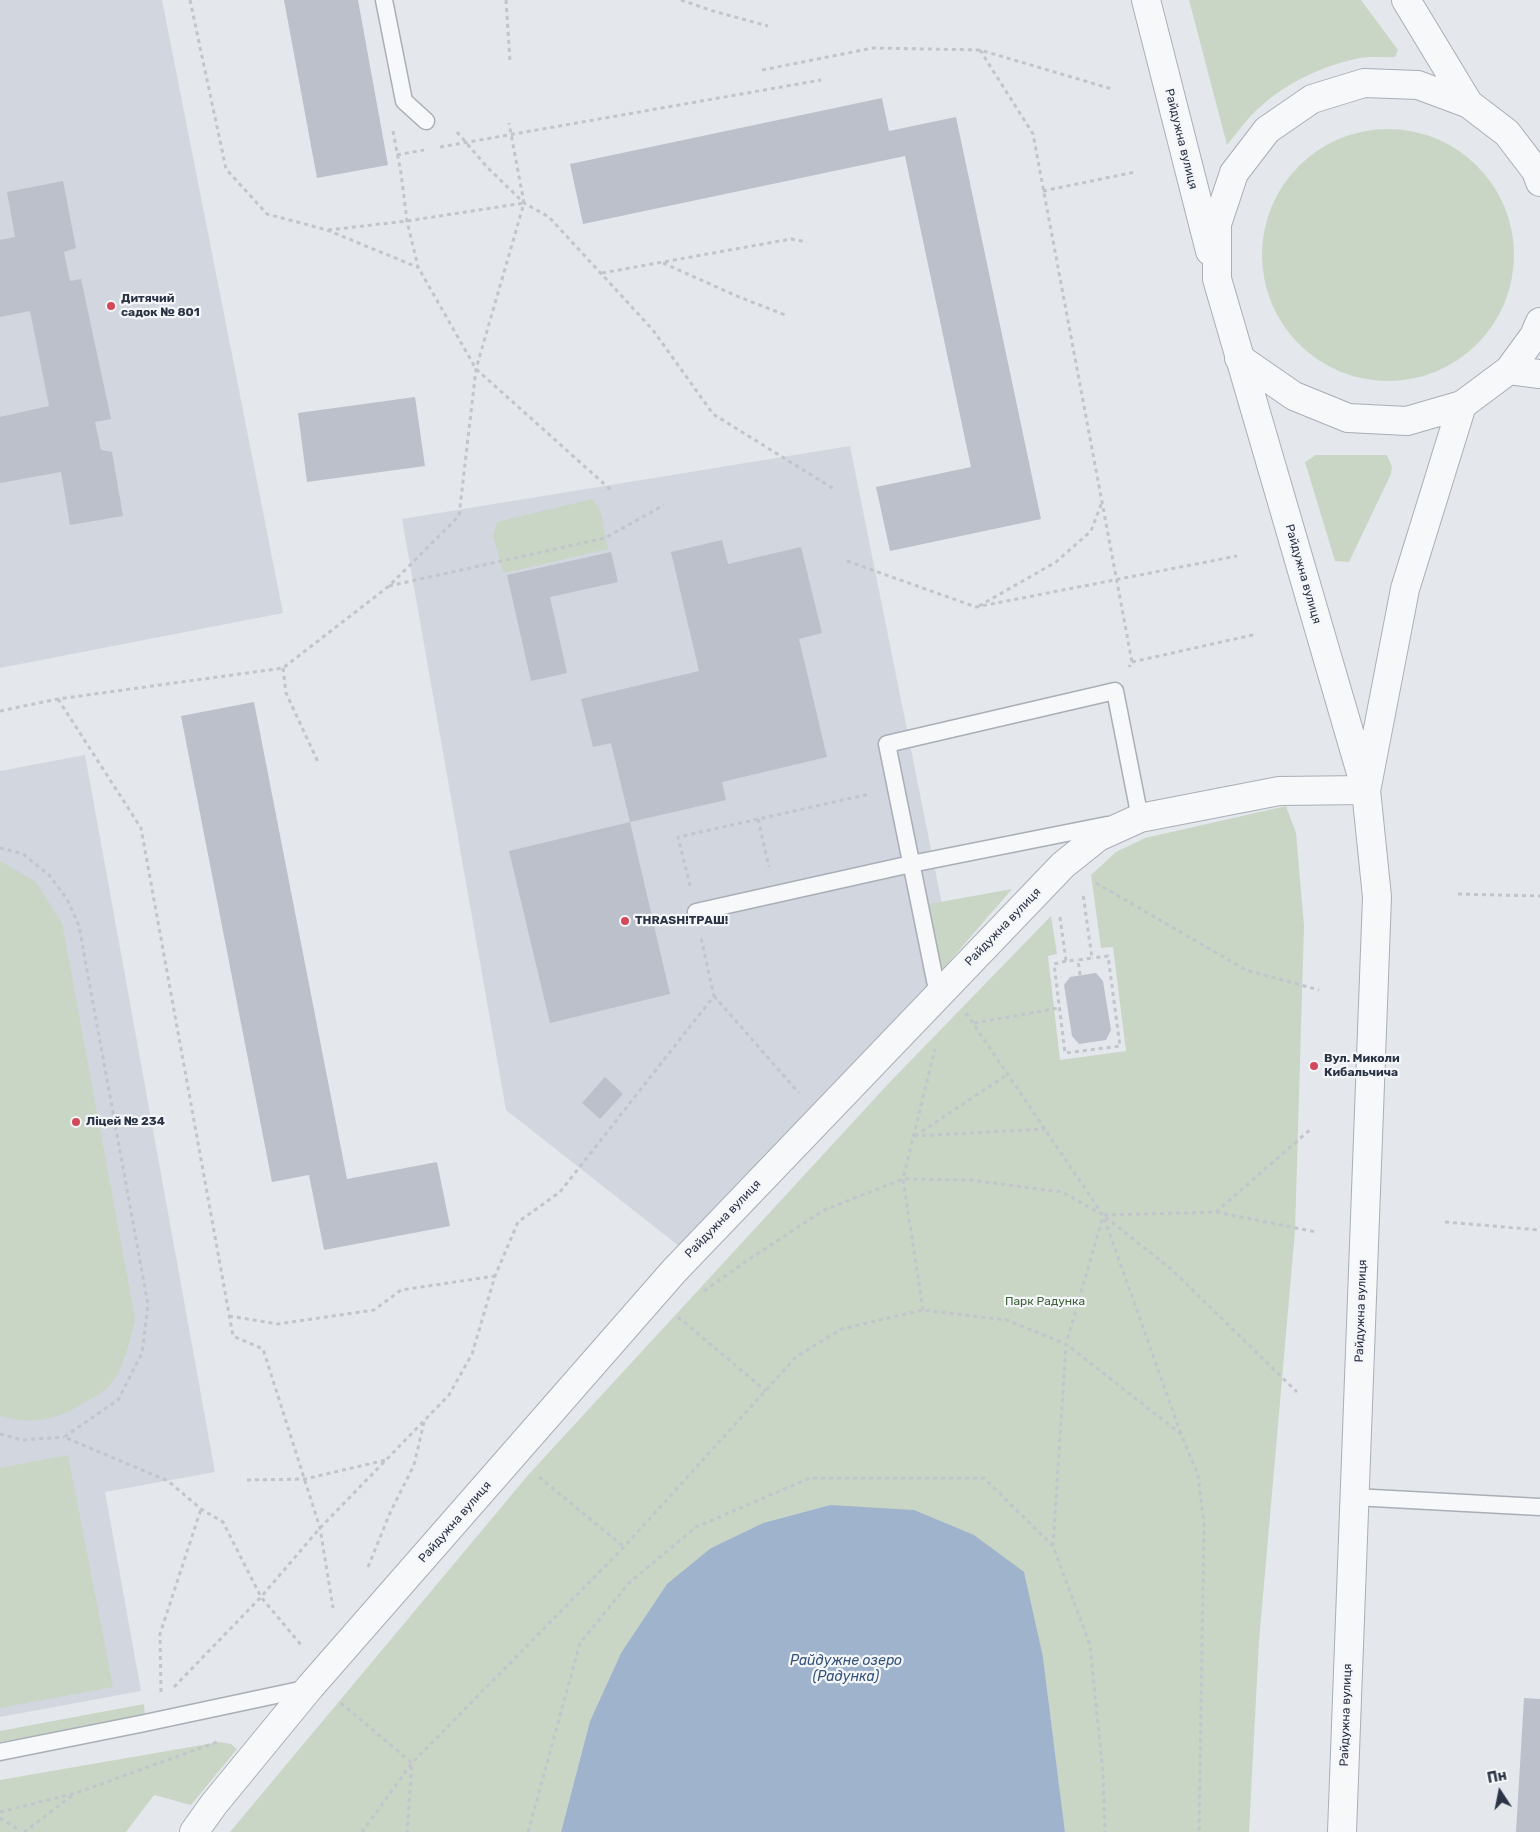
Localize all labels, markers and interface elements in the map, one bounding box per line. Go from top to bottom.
street label: Райдужна вулиця [1162,87,1200,191]
place label: Дитячий садок № 801 [121,292,200,320]
marker: Дитячий садок № 801 [105,300,117,312]
street label: Райдужна вулиця [1282,522,1324,626]
street label: Райдужна вулиця [962,885,1044,969]
place label: ТHRASH!ТРАШ! [635,914,728,928]
marker: ТHRASH!ТРАШ! [619,915,631,927]
place label: Вул. Миколи Кибальчича [1324,1052,1400,1080]
marker: Вул. Миколи Кибальчича [1308,1060,1320,1072]
place label: Ліцей № 234 [86,1115,165,1129]
marker: Ліцей № 234 [70,1116,82,1128]
street label: Райдужна вулиця [682,1177,764,1261]
street label: Райдужна вулиця [1352,1259,1370,1363]
park label: Парк Радунка [1005,1295,1085,1309]
street label: Райдужна вулиця [416,1478,494,1566]
water label: Райдужне озеро (Радунка) [790,1653,902,1685]
street label: Райдужна вулиця [1337,1663,1355,1767]
north arrow [1475,1767,1525,1817]
text: Пн [1486,1767,1508,1787]

